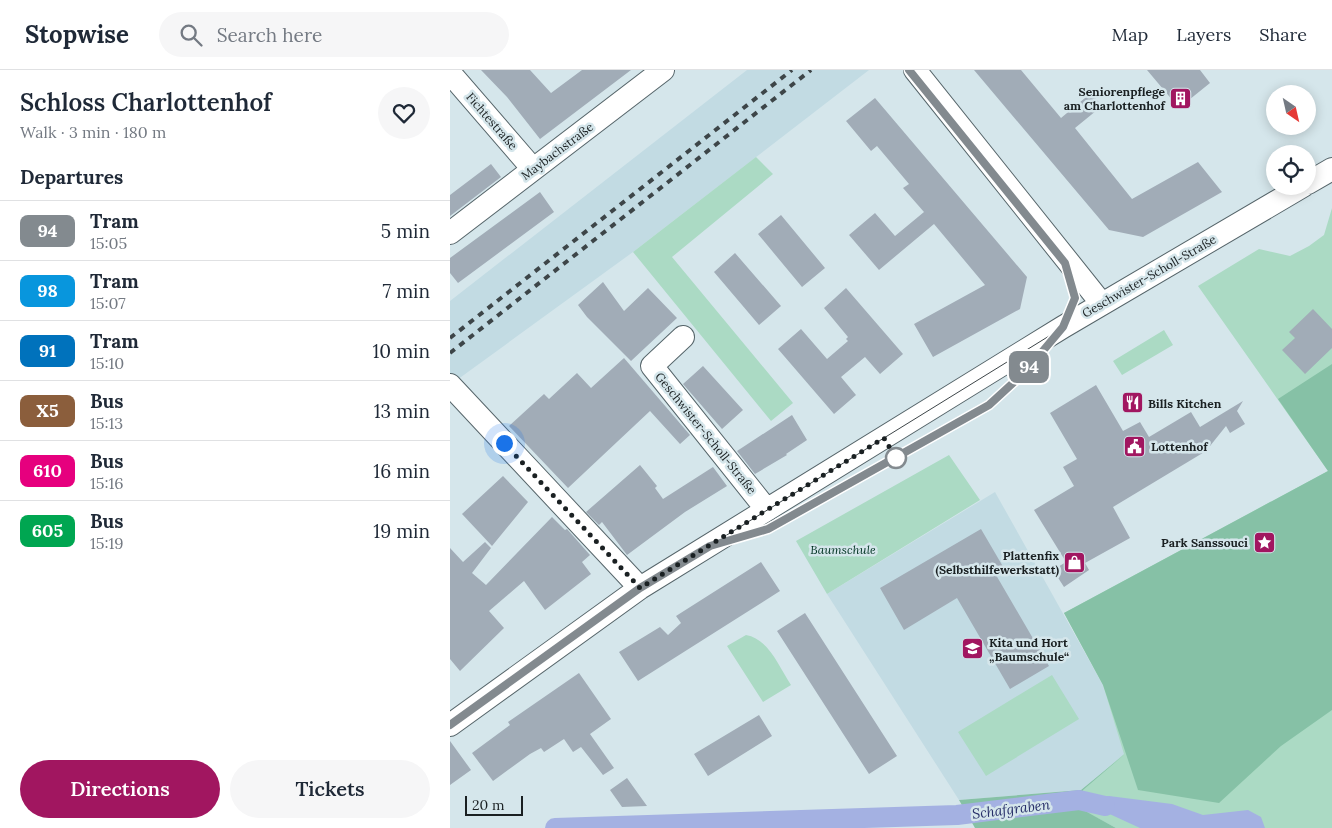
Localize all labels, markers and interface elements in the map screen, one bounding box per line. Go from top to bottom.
search box [159,12,509,57]
text: Stopwise [25,19,129,50]
icon: search [177,21,205,49]
text: Search here [217,23,322,47]
text: Map [1112,23,1148,46]
text: Layers [1176,23,1231,46]
text: Share [1259,23,1307,46]
place label: Seniorenpflege am Charlottenhof [1064,84,1167,113]
north arrow [1266,85,1316,135]
map controls [1266,85,1316,195]
building icon: Seniorenpflege am Charlottenhof [1169,86,1193,110]
text: Schloss Charlottenhof [20,87,272,118]
button: heart [378,87,430,139]
street label: Fichtestraße [463,89,521,153]
street label: Maybachstraße [518,119,596,183]
text: Walk · 3 min · 180 m [20,122,166,142]
button: locate [1266,145,1316,195]
text: Departures [20,165,123,189]
text: Tram [90,209,139,233]
text: 94 [37,219,58,242]
text: 5 min [381,219,430,243]
street label: Geschwister-Scholl-Straße [1079,231,1219,321]
text: 15:05 [90,233,127,253]
text: Tram [90,269,139,293]
text: 98 [37,279,58,302]
text: 7 min [382,279,430,303]
text: 15:07 [90,293,126,313]
text: Tram [90,329,139,353]
text: 91 [39,339,56,362]
text: 10 min [372,339,430,363]
line badge: 94 [1006,351,1052,383]
text: 15:10 [90,353,124,373]
text: 94 [1019,355,1039,378]
street label: Geschwister-Scholl-Straße [652,369,760,497]
text: Bus [90,389,123,413]
restaurant icon: Bills Kitchen [1120,391,1144,415]
place label: Bills Kitchen [1148,396,1222,411]
text: X5 [36,399,59,422]
text: 13 min [374,399,430,423]
text: 15:13 [90,413,123,433]
your location [492,431,517,456]
public building icon: Lottenhof [1123,434,1147,458]
place label: Lottenhof [1151,439,1209,454]
unlabelled marker [885,447,907,469]
text: Bus [90,449,123,473]
text: 610 [33,459,62,482]
text: 16 min [373,459,430,483]
text: 15:16 [90,473,124,493]
text: Bus [90,509,123,533]
text: 605 [32,519,63,542]
text: 19 min [373,519,430,543]
place icon: Park Sanssouci [1252,530,1276,554]
text: 15:19 [90,533,124,553]
place label: Park Sanssouci [1161,535,1248,550]
park label: Baumschule [810,542,876,557]
place label: Plattenfix (Selbsthilfewerkstatt) [936,548,1059,578]
shop icon: Plattenfix (Selbsthilfewerkstatt) [1063,550,1087,574]
place label: Kita und Hort „Baumschule“ [989,635,1069,664]
school or university icon: Kita und Hort „Baumschule“ [961,637,985,661]
button: Directions [20,760,220,818]
button: Tickets [230,760,430,818]
scale bar [465,793,522,816]
water label: Schafgraben [971,795,1051,823]
text: 20 m [472,796,504,814]

